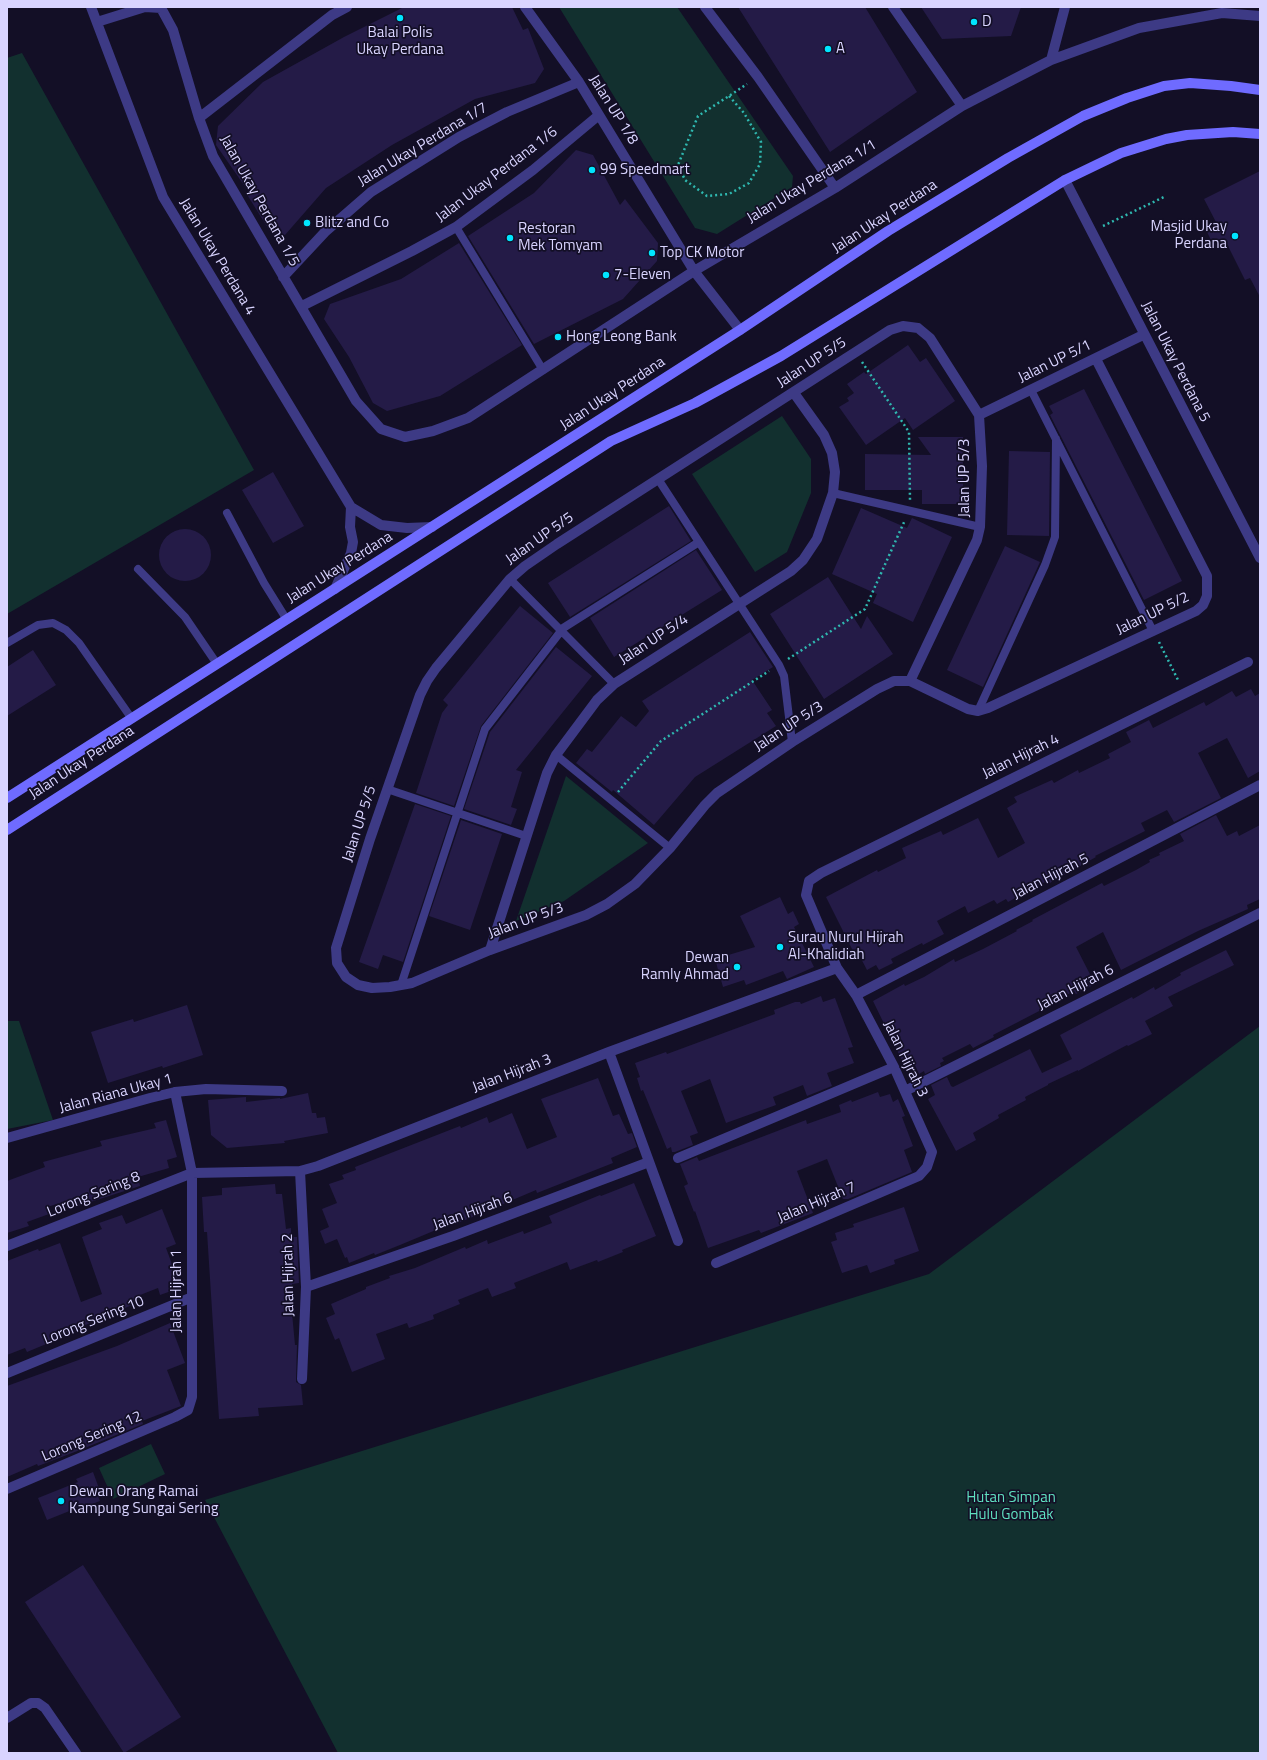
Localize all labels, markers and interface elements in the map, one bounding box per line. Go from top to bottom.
marker: Balai Polis Ukay Perdana [395,13,405,23]
place label: D [982,13,992,31]
marker: D [969,17,979,27]
place label: Balai Polis Ukay Perdana [356,24,444,59]
place label: A [836,40,845,58]
marker: A [823,44,833,54]
street label: Jalan UP 1/8 [584,72,642,148]
street label: Jalan Ukay Perdana 1/7 [355,99,491,191]
street label: Jalan Ukay Perdana 1/6 [433,123,561,227]
street label: Jalan Ukay Perdana 1/5 [215,132,303,270]
street label: Jalan Ukay Perdana 1/1 [744,136,880,228]
place label: 99 Speedmart [600,161,690,179]
marker: 99 Speedmart [587,165,597,175]
street label: Jalan Ukay Perdana [829,176,941,258]
street label: Jalan Ukay Perdana 4 [175,195,259,319]
place label: Blitz and Co [315,214,389,232]
marker: Blitz and Co [302,218,312,228]
place label: Masjid Ukay Perdana [1151,218,1227,253]
place label: Restoran Mek Tomyam [518,220,603,255]
marker: Masjid Ukay Perdana [1230,231,1240,241]
marker: Restoran Mek Tomyam [505,233,515,243]
place label: Top CK Motor [660,244,744,262]
marker: Top CK Motor [647,248,657,258]
place label: 7-Eleven [614,266,671,284]
marker: 7-Eleven [601,270,611,280]
street label: Jalan Ukay Perdana 5 [1137,299,1213,425]
place label: Hong Leong Bank [566,328,677,346]
marker: Hong Leong Bank [553,332,563,342]
street label: Jalan UP 5/5 [774,334,850,392]
street label: Jalan UP 5/1 [1016,337,1094,387]
street label: Jalan Ukay Perdana [557,353,669,435]
street label: Jalan UP 5/3 [956,438,974,518]
street label: Jalan UP 5/5 [502,509,578,569]
street label: Jalan Ukay Perdana [284,528,396,608]
street label: Jalan UP 5/2 [1114,589,1192,639]
street label: Jalan UP 5/4 [616,611,692,669]
street label: Jalan UP 5/3 [751,698,827,756]
street label: Jalan Ukay Perdana [26,722,138,804]
street label: Jalan Hijrah 4 [980,731,1062,783]
street label: Jalan UP 5/5 [339,784,381,864]
street label: Jalan Hijrah 5 [1010,850,1092,904]
street label: Jalan UP 5/3 [486,899,566,943]
place label: Surau Nurul Hijrah Al-Khalidiah [788,929,904,964]
marker: Surau Nurul Hijrah Al-Khalidiah [775,942,785,952]
place label: Dewan Ramly Ahmad [641,949,729,984]
street label: Jalan Hijrah 6 [1035,961,1117,1015]
marker: Dewan Ramly Ahmad [732,962,742,972]
street label: Jalan Hijrah 3 [879,1018,931,1100]
street label: Jalan Hijrah 3 [470,1051,554,1097]
street label: Jalan Riana Ukay 1 [58,1070,174,1118]
street label: Lorong Sering 8 [45,1168,143,1222]
street label: Jalan Hijrah 7 [775,1178,859,1228]
street label: Jalan Hijrah 6 [431,1189,515,1235]
street label: Jalan Hijrah 2 [279,1233,299,1317]
street label: Jalan Hijrah 1 [168,1249,186,1333]
street label: Lorong Sering 10 [41,1293,147,1349]
street label: Lorong Sering 12 [39,1408,145,1466]
place label: Dewan Orang Ramai Kampung Sungai Sering [69,1483,218,1518]
park label: Hutan Simpan Hulu Gombak [966,1489,1056,1524]
marker: Dewan Orang Ramai Kampung Sungai Sering [56,1496,66,1506]

